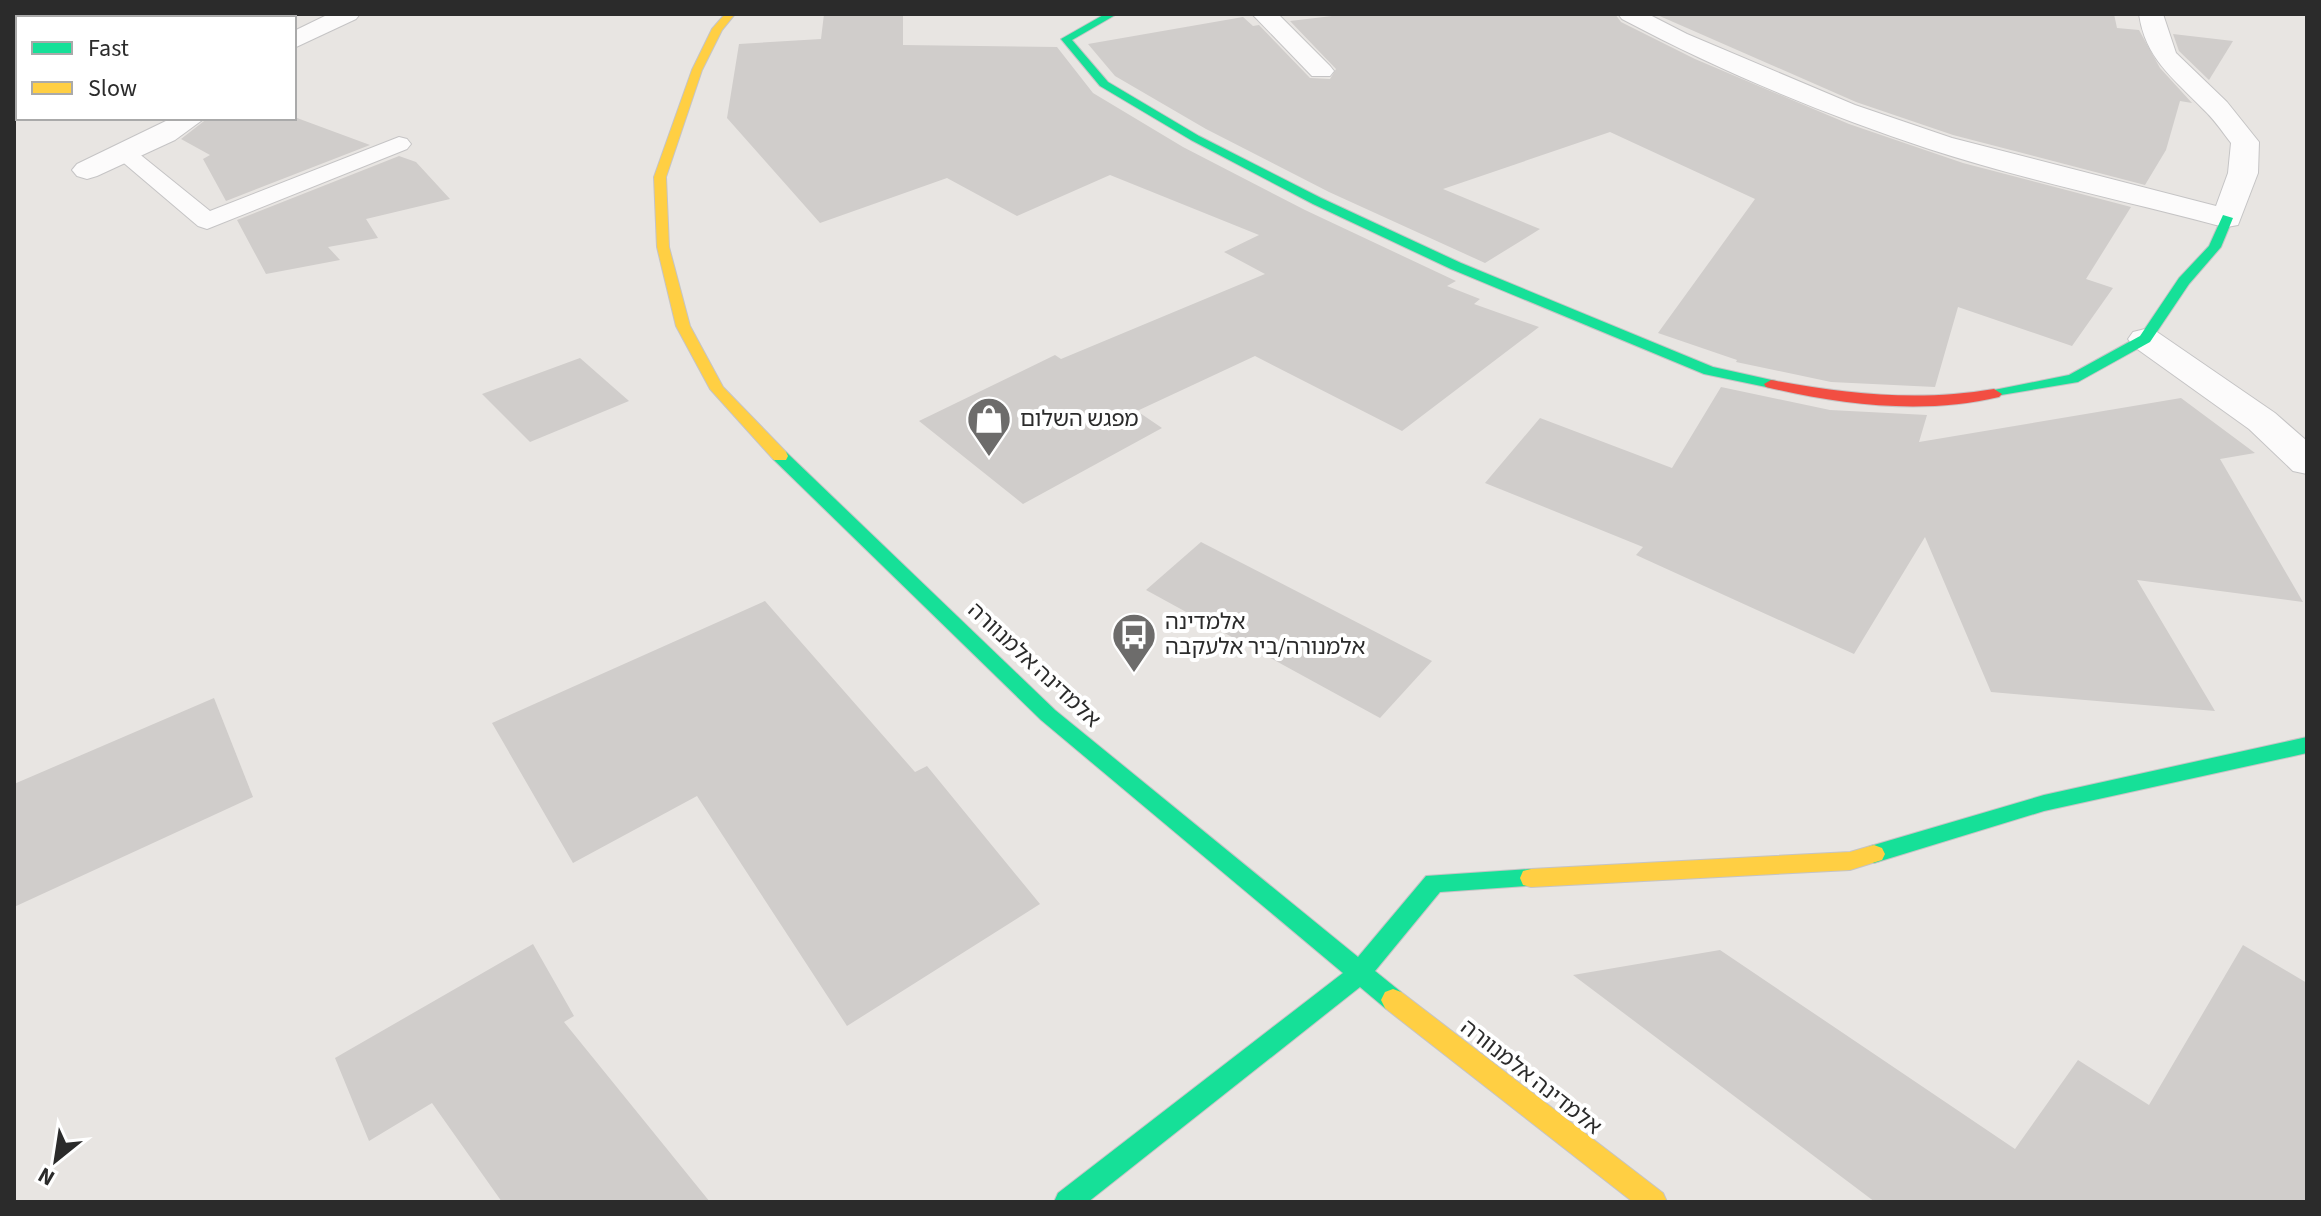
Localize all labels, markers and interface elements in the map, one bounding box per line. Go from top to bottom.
legend [16,16,296,120]
text: Fast [88,31,129,66]
text: Slow [88,71,137,106]
shop icon: מפגש השלום [965,395,1013,458]
place label: מפגש השלום [1020,403,1139,435]
street label: אלמדינה אלמנוורה [961,595,1108,735]
place label: אלמדינה אלמנורה/ביר אלעקבה [1165,606,1366,663]
bus stop icon: אלמדינה אלמנורה/ביר אלעקבה [1110,611,1158,674]
street label: אלמדינה אלמנוורה [1454,1012,1608,1142]
north arrow [16,1120,96,1200]
text: N [32,1159,61,1194]

